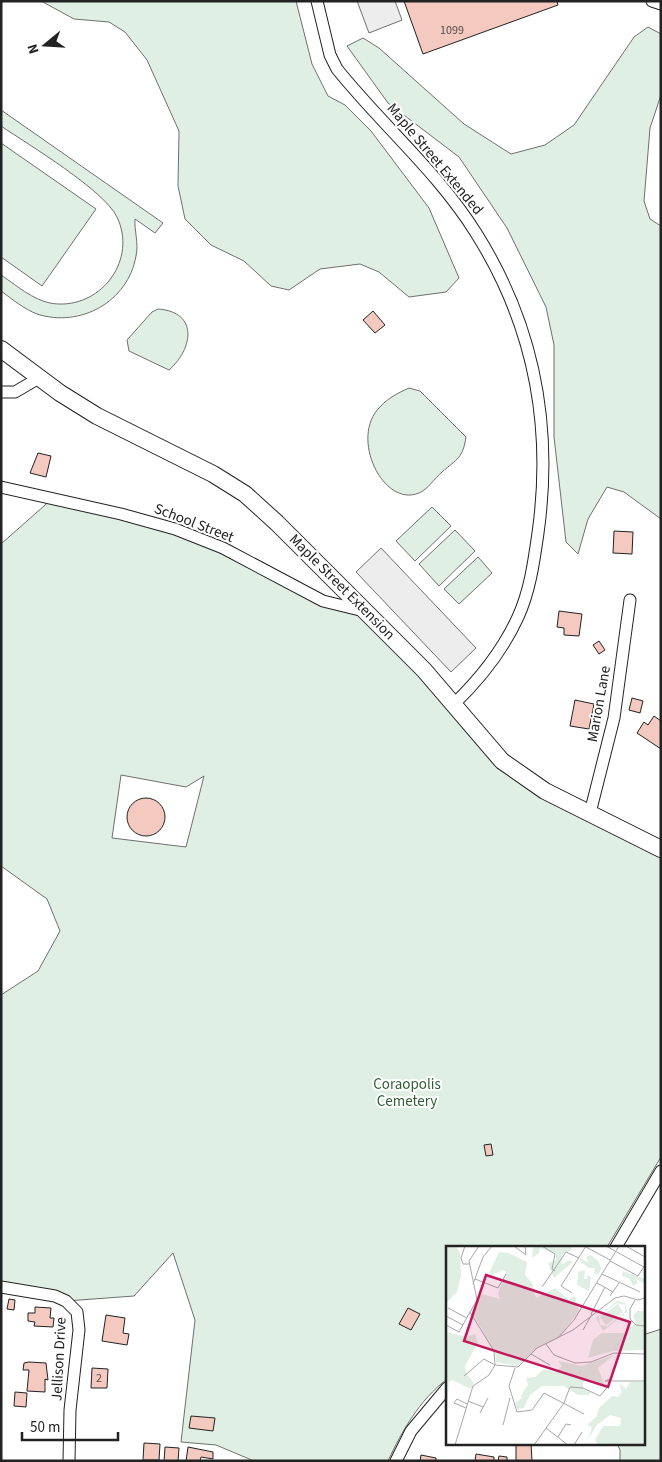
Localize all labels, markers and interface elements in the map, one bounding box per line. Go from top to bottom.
north arrow [20,20,70,70]
house number: 1099 [440,22,464,39]
text: N [23,41,45,56]
street label: Maple Street Extended [382,99,488,219]
street label: School Street [151,498,237,548]
street label: Maple Street Extension [284,529,400,645]
street label: Marion Lane [582,664,616,744]
park label: Coraopolis Cemetery [373,1074,441,1112]
inset map [446,1246,644,1444]
street label: Jellison Drive [46,1316,72,1402]
house number: 2 [96,1370,102,1387]
scale bar [22,1410,119,1442]
text: 50 m [30,1417,60,1438]

